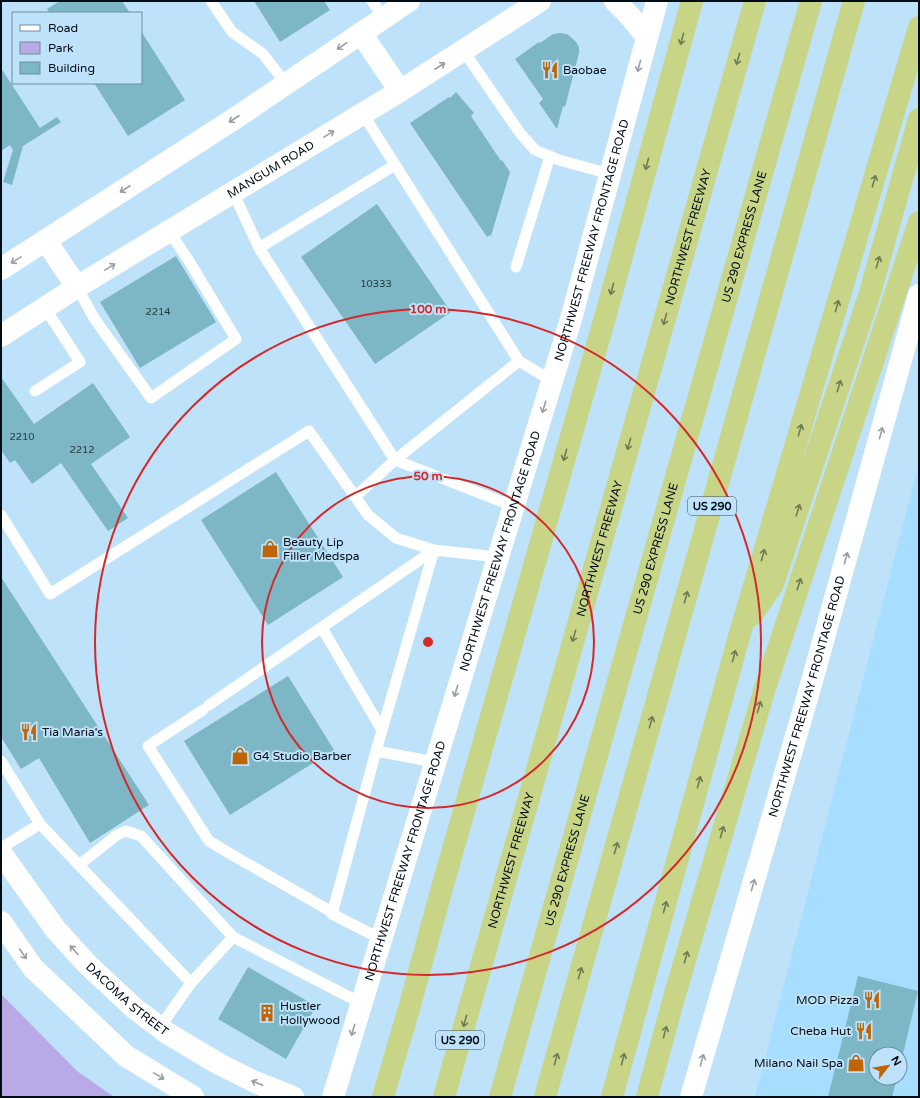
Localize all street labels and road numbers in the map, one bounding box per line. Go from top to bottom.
street label: NORTHWEST FREEWAY FRONTAGE ROAD [551,118,632,363]
street label: MANGUM ROAD [225,138,317,201]
street label: NORTHWEST FREEWAY [662,167,714,307]
street label: US 290 EXPRESS LANE [719,169,769,304]
street label: NORTHWEST FREEWAY FRONTAGE ROAD [457,429,543,673]
street label: NORTHWEST FREEWAY [574,479,626,618]
street label: US 290 EXPRESS LANE [630,481,681,616]
road number: US 290 [688,497,736,515]
street label: NORTHWEST FREEWAY FRONTAGE ROAD [766,574,848,819]
street label: NORTHWEST FREEWAY FRONTAGE ROAD [362,739,449,983]
street label: NORTHWEST FREEWAY [485,790,537,930]
street label: US 290 EXPRESS LANE [542,793,593,928]
street label: DACOMA STREET [83,960,172,1039]
road number: US 290 [436,1031,484,1049]

